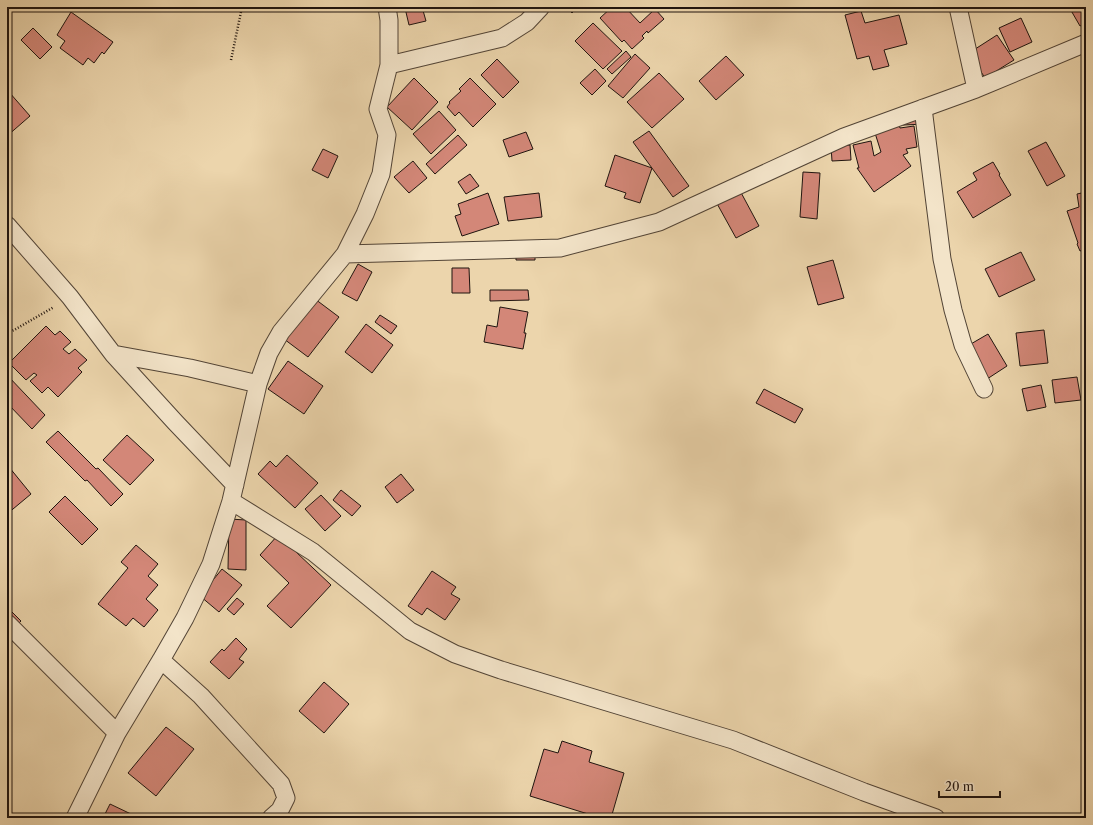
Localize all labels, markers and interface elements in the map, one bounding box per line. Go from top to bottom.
scale bar [939,773,1000,799]
text: 20 m [945,779,974,794]

